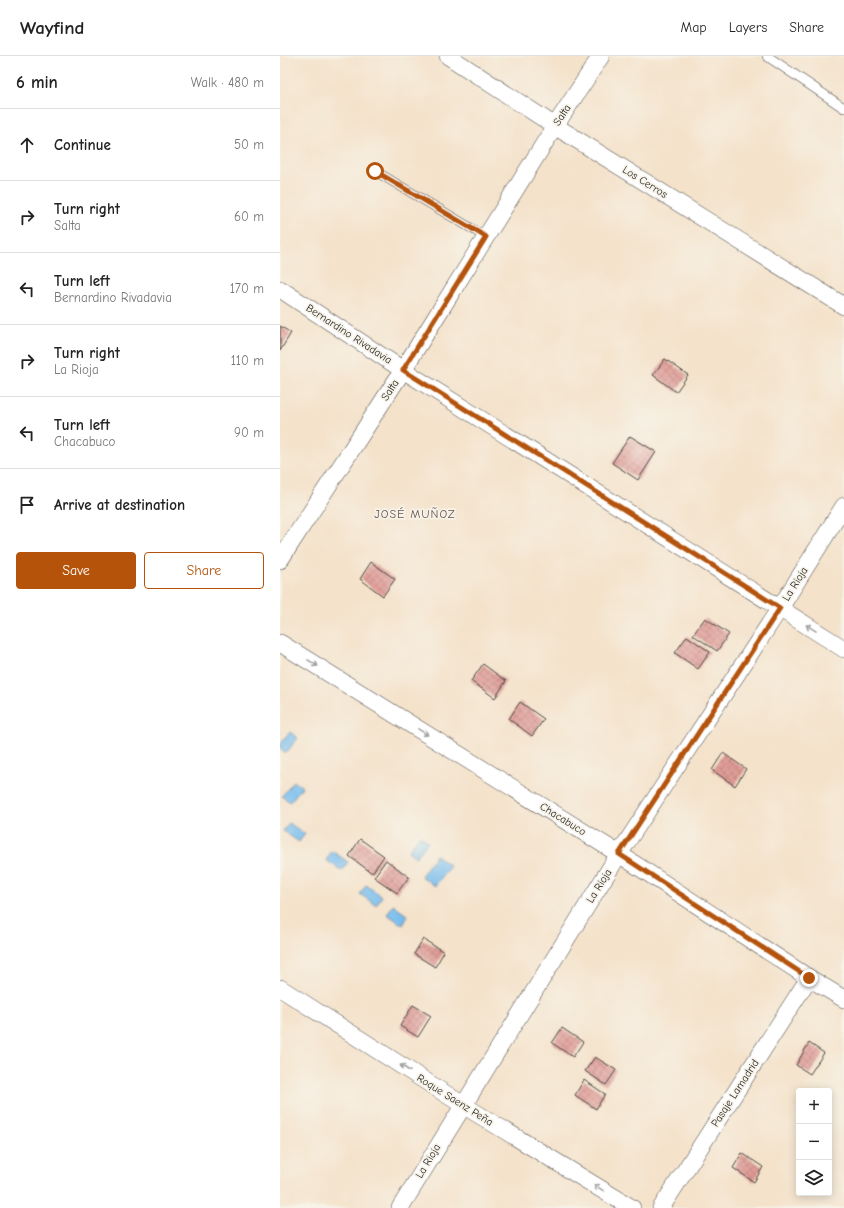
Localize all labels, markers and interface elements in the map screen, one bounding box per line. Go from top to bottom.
text: Wayfind [20,17,84,39]
text: Map [680,19,707,36]
text: Layers [729,19,767,36]
text: Share [789,19,824,36]
text: 6 min [16,73,58,92]
text: Walk · 480 m [191,75,264,90]
street label: Salta [550,102,574,128]
icon: ahead [16,134,38,156]
text: Continue [54,136,111,154]
text: 50 m [234,137,264,152]
route start [366,162,384,180]
street label: Los Cerros [620,163,670,201]
text: Turn right [54,200,120,218]
icon: right [16,206,38,228]
text: 60 m [234,209,264,224]
text: Salta [54,218,81,233]
text: Turn left [54,272,110,290]
icon: left [16,278,38,300]
text: 170 m [230,281,264,296]
text: Bernardino Rivadavia [54,290,172,305]
street label: Bernardino Rivadavia [304,301,394,367]
text: Turn right [54,344,120,362]
icon: right [16,350,38,372]
text: 110 m [231,353,264,368]
text: La Rioja [54,362,99,377]
street label: Salta [378,377,402,403]
text: Turn left [54,416,110,434]
icon: left [16,422,38,444]
text: 90 m [234,425,264,440]
text: Chacabuco [54,434,115,449]
icon: arrive [16,494,38,516]
text: Arrive at destination [54,496,185,514]
district label: JOSÉ MUÑOZ [374,507,456,521]
button: Save [16,552,136,589]
button: Share [144,552,264,589]
street label: La Rioja [779,565,811,603]
one-way arrow [806,624,817,632]
one-way arrow [307,659,318,667]
one-way arrow [417,728,428,736]
street label: Chacabuco [538,800,589,838]
street label: La Rioja [583,867,615,905]
route end [800,969,818,987]
street label: Pasaje Lamadrid [708,1057,762,1129]
one-way arrow [400,1064,411,1072]
street label: Roque Saenz Peña [414,1071,496,1129]
map controls [796,1088,832,1196]
button: + [796,1088,832,1124]
button: − [796,1124,832,1160]
street label: La Rioja [413,1141,443,1181]
button: layers [796,1160,832,1196]
one-way arrow [593,1183,605,1191]

